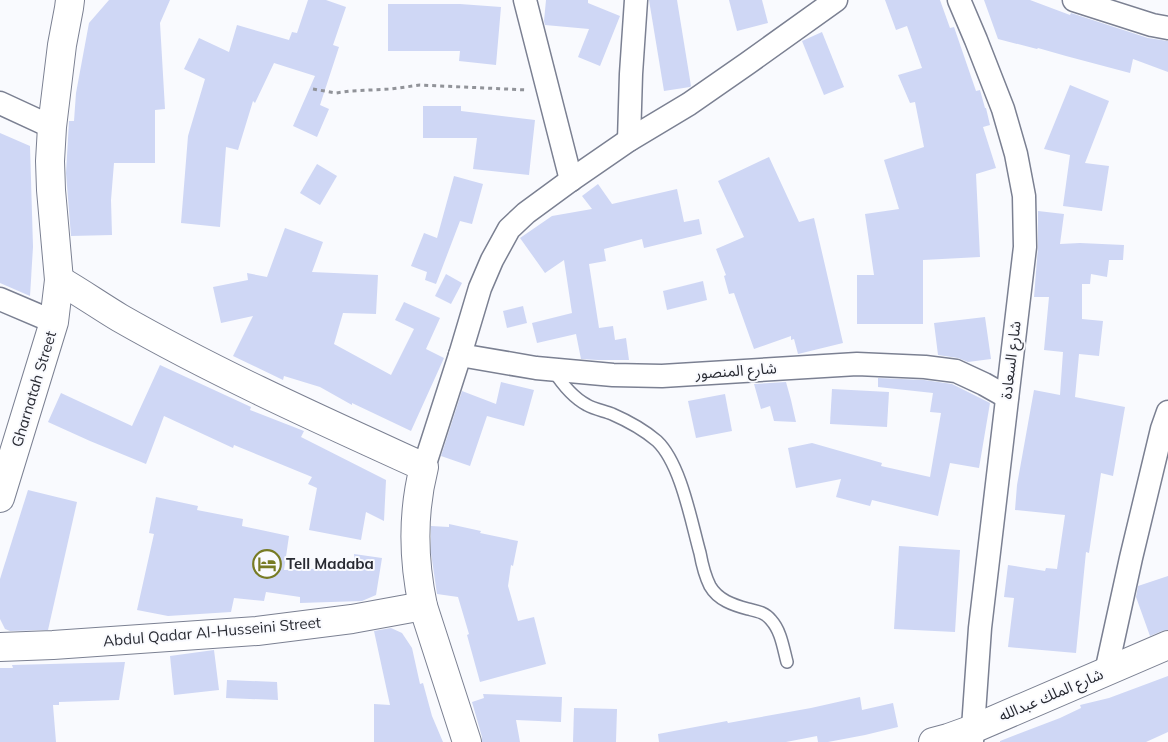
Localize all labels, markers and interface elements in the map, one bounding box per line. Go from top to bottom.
street label: شارع السعادة [996,319,1028,401]
street label: Gharnatah Street [7,328,60,449]
street label: شارع المنصور [694,358,778,386]
hotel icon: Tell Madaba [252,549,282,579]
place label: Tell Madaba [286,554,374,573]
street label: Abdul Qadar Al-Husseini Street [102,613,322,650]
street label: شارع الملك عبدالله [996,664,1107,728]

